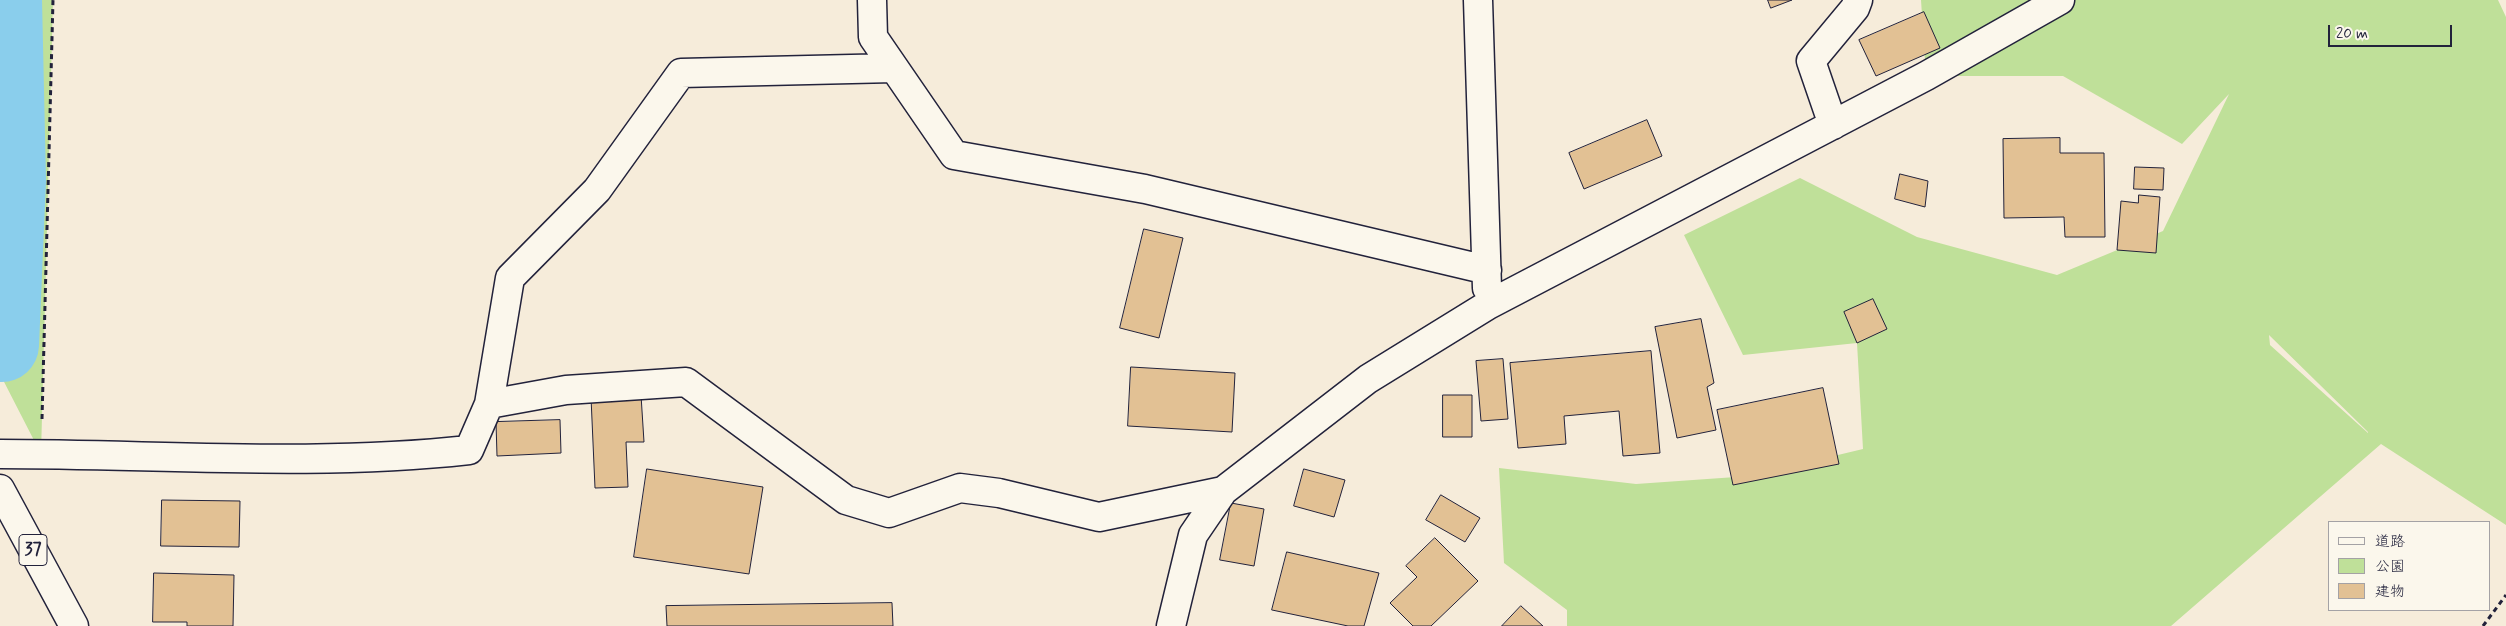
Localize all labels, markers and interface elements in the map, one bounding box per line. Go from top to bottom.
scale bar [2331,15,2455,47]
text: 20 m [2336,24,2368,44]
legend [2328,521,2491,611]
text: 道路 [2375,532,2405,552]
road number: 37 [19,534,47,566]
text: 公園 [2375,557,2405,577]
text: 建物 [2375,582,2405,602]

